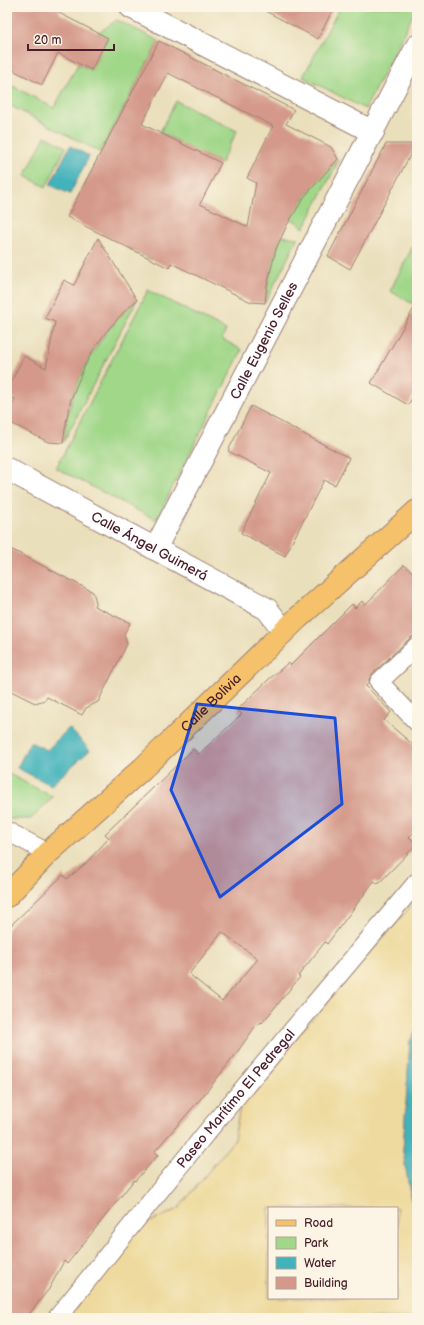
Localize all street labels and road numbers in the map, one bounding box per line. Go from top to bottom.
street label: Calle Eugenio Selles [226,279,302,402]
street label: Calle Ángel Guimerá [88,508,211,585]
street label: Calle Bolivia [177,670,245,736]
street label: Paseo Marítimo El Pedregal [173,1026,299,1172]

